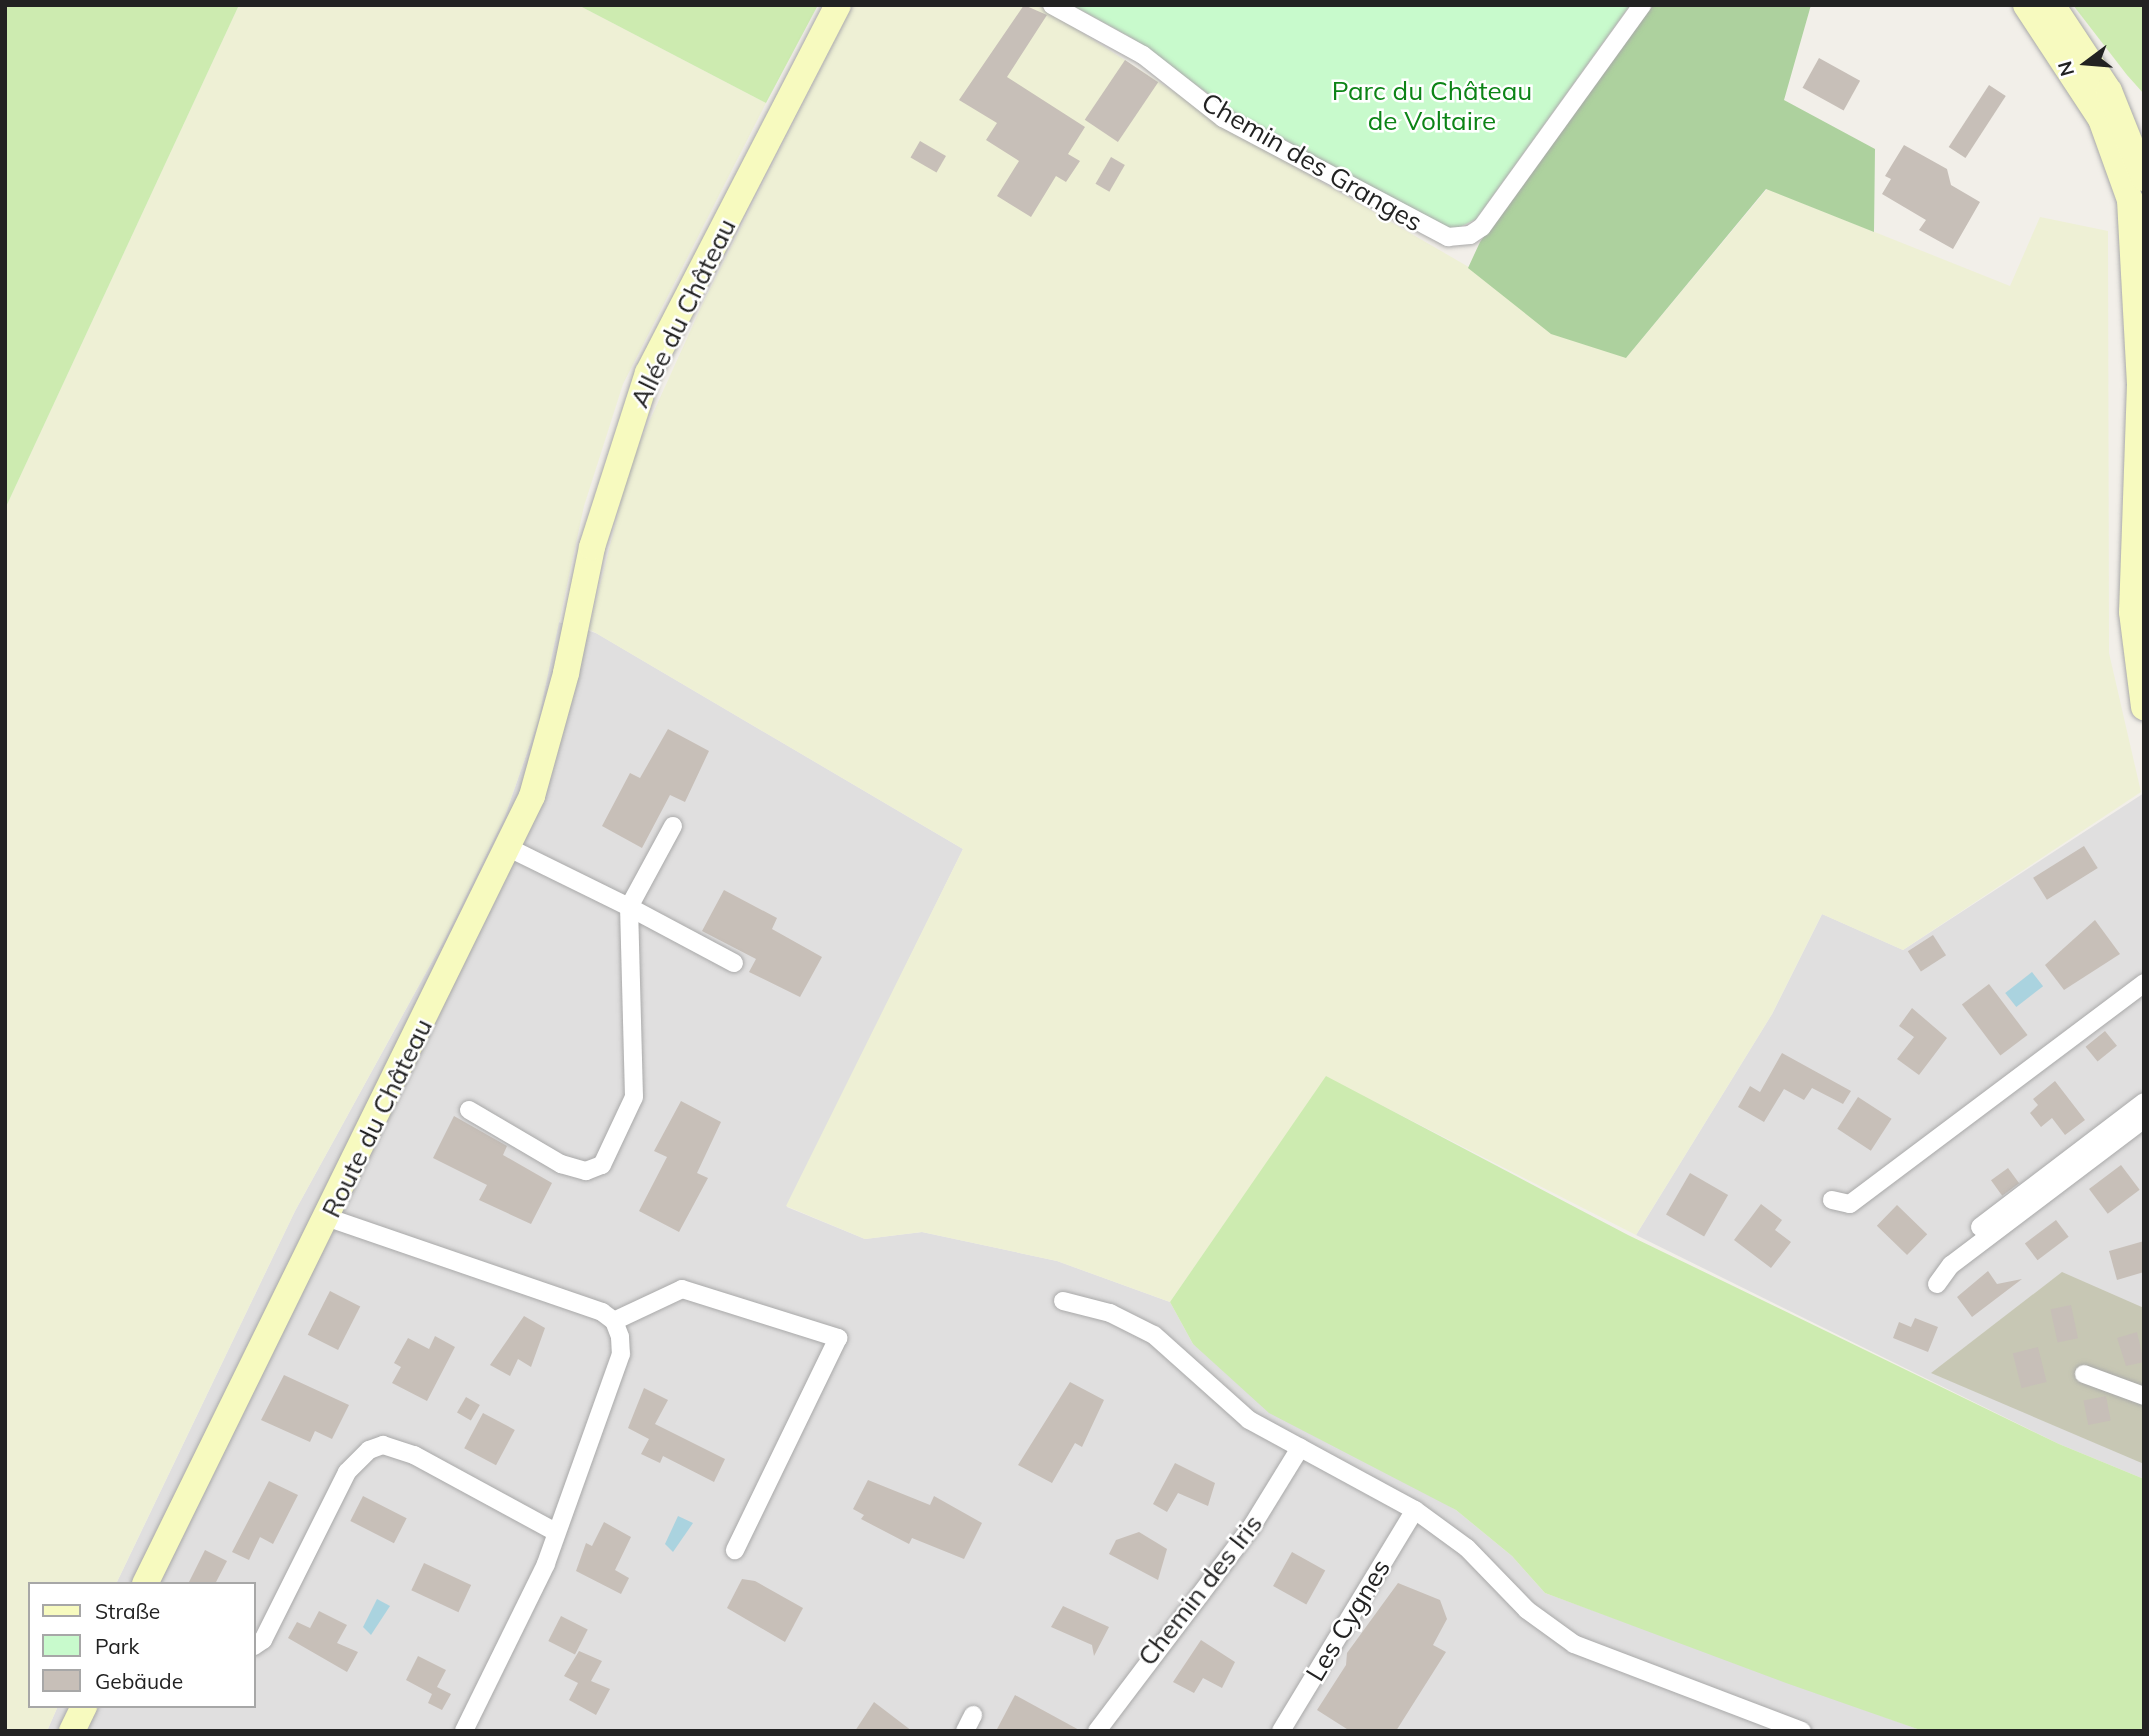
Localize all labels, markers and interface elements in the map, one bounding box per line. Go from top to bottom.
north arrow [2051,28,2121,98]
text: N [2052,59,2079,79]
park label: Parc du Château de Voltaire [1332,75,1532,136]
street label: Chemin des Granges [1196,86,1428,238]
street label: Allée du Château [624,213,742,413]
street label: Route du Château [315,1014,439,1222]
street label: Chemin des Iris [1131,1508,1269,1672]
street label: Les Cygnes [1299,1553,1397,1687]
legend [28,1582,256,1708]
text: Straße [95,1598,160,1624]
text: Park [95,1633,139,1659]
text: Gebäude [95,1668,183,1694]

